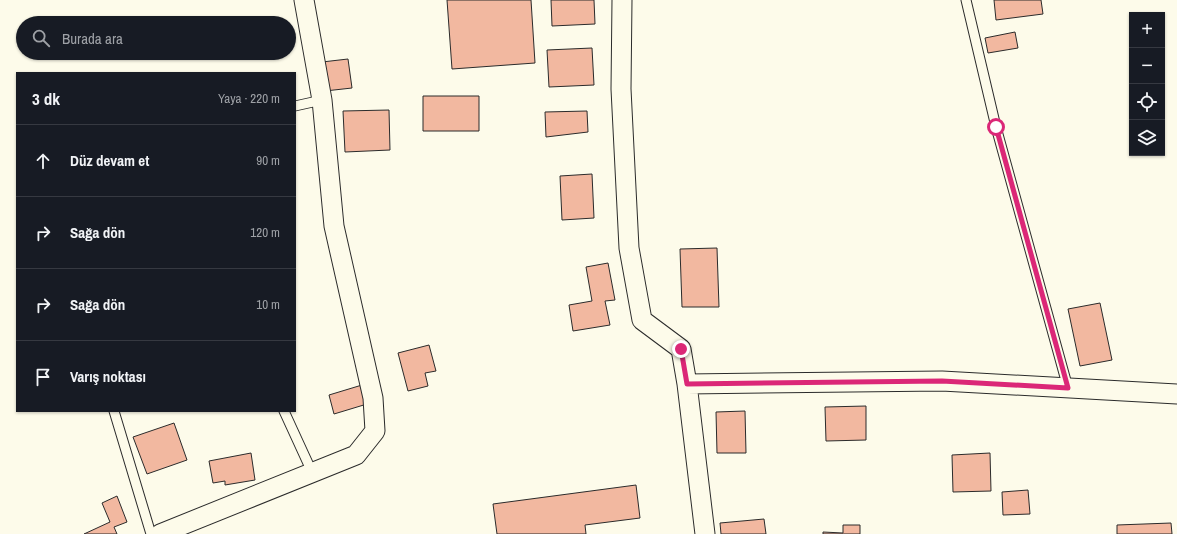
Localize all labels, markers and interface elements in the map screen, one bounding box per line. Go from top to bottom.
map controls [1129,12,1165,156]
button: + [1129,12,1165,48]
search box [16,16,296,60]
icon: search [30,27,52,49]
text: Burada ara [62,28,123,49]
button: − [1129,48,1165,84]
button: locate [1129,84,1165,120]
text: 3 dk [32,87,60,110]
text: Yaya · 220 m [218,90,280,107]
route start [987,118,1005,136]
button: layers [1129,120,1165,156]
icon: ahead [32,150,54,172]
text: Düz devam et [70,150,149,171]
text: 90 m [256,152,280,169]
icon: right [32,222,54,244]
text: Sağa dön [70,222,125,243]
text: 120 m [250,224,280,241]
icon: right [32,294,54,316]
text: Sağa dön [70,294,125,315]
text: 10 m [256,296,280,313]
route end [672,340,690,358]
icon: arrive [32,366,54,388]
text: Varış noktası [70,366,146,387]

